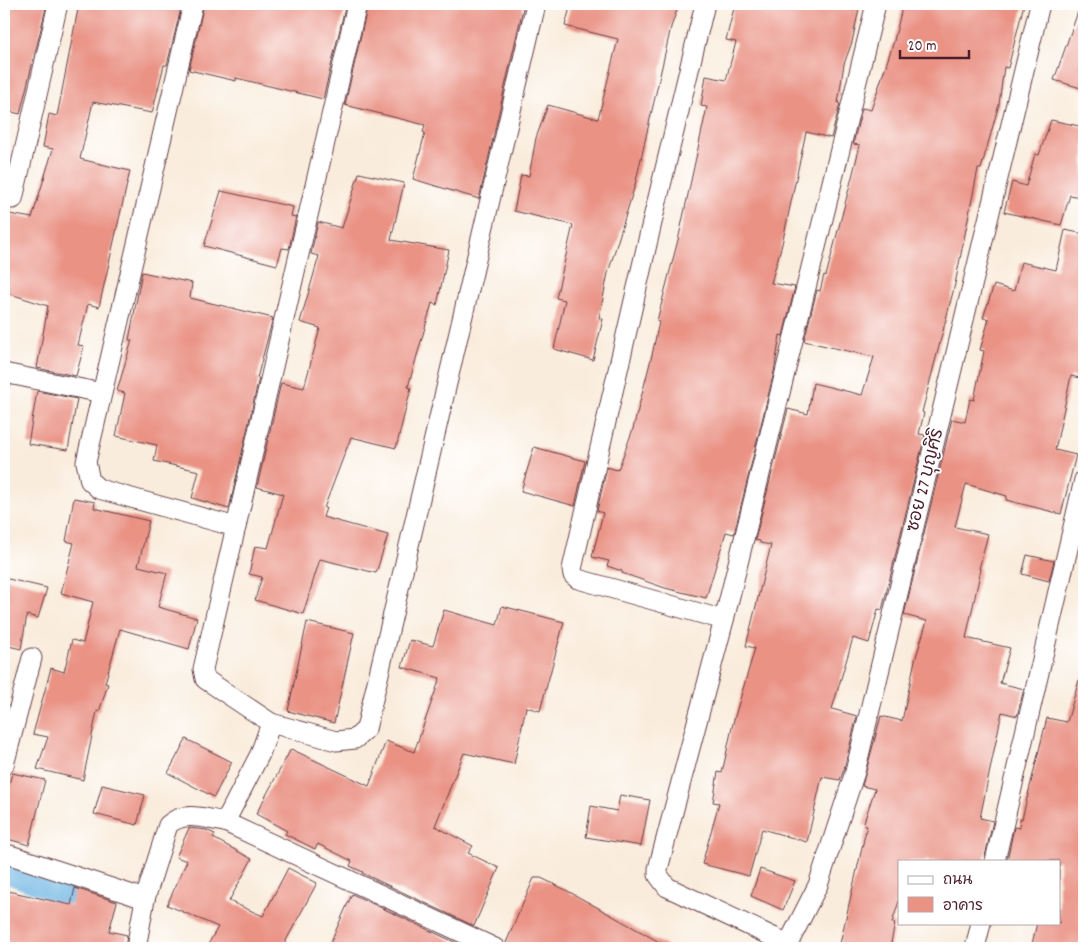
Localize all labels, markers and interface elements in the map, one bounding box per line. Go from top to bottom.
scale bar [900,28,969,60]
text: 20 m [908,36,936,58]
street label: ซอย 27 บุญศิริ [901,426,951,535]
legend [898,860,1060,924]
text: ถนน [943,870,972,892]
text: อาคาร [943,896,983,918]

